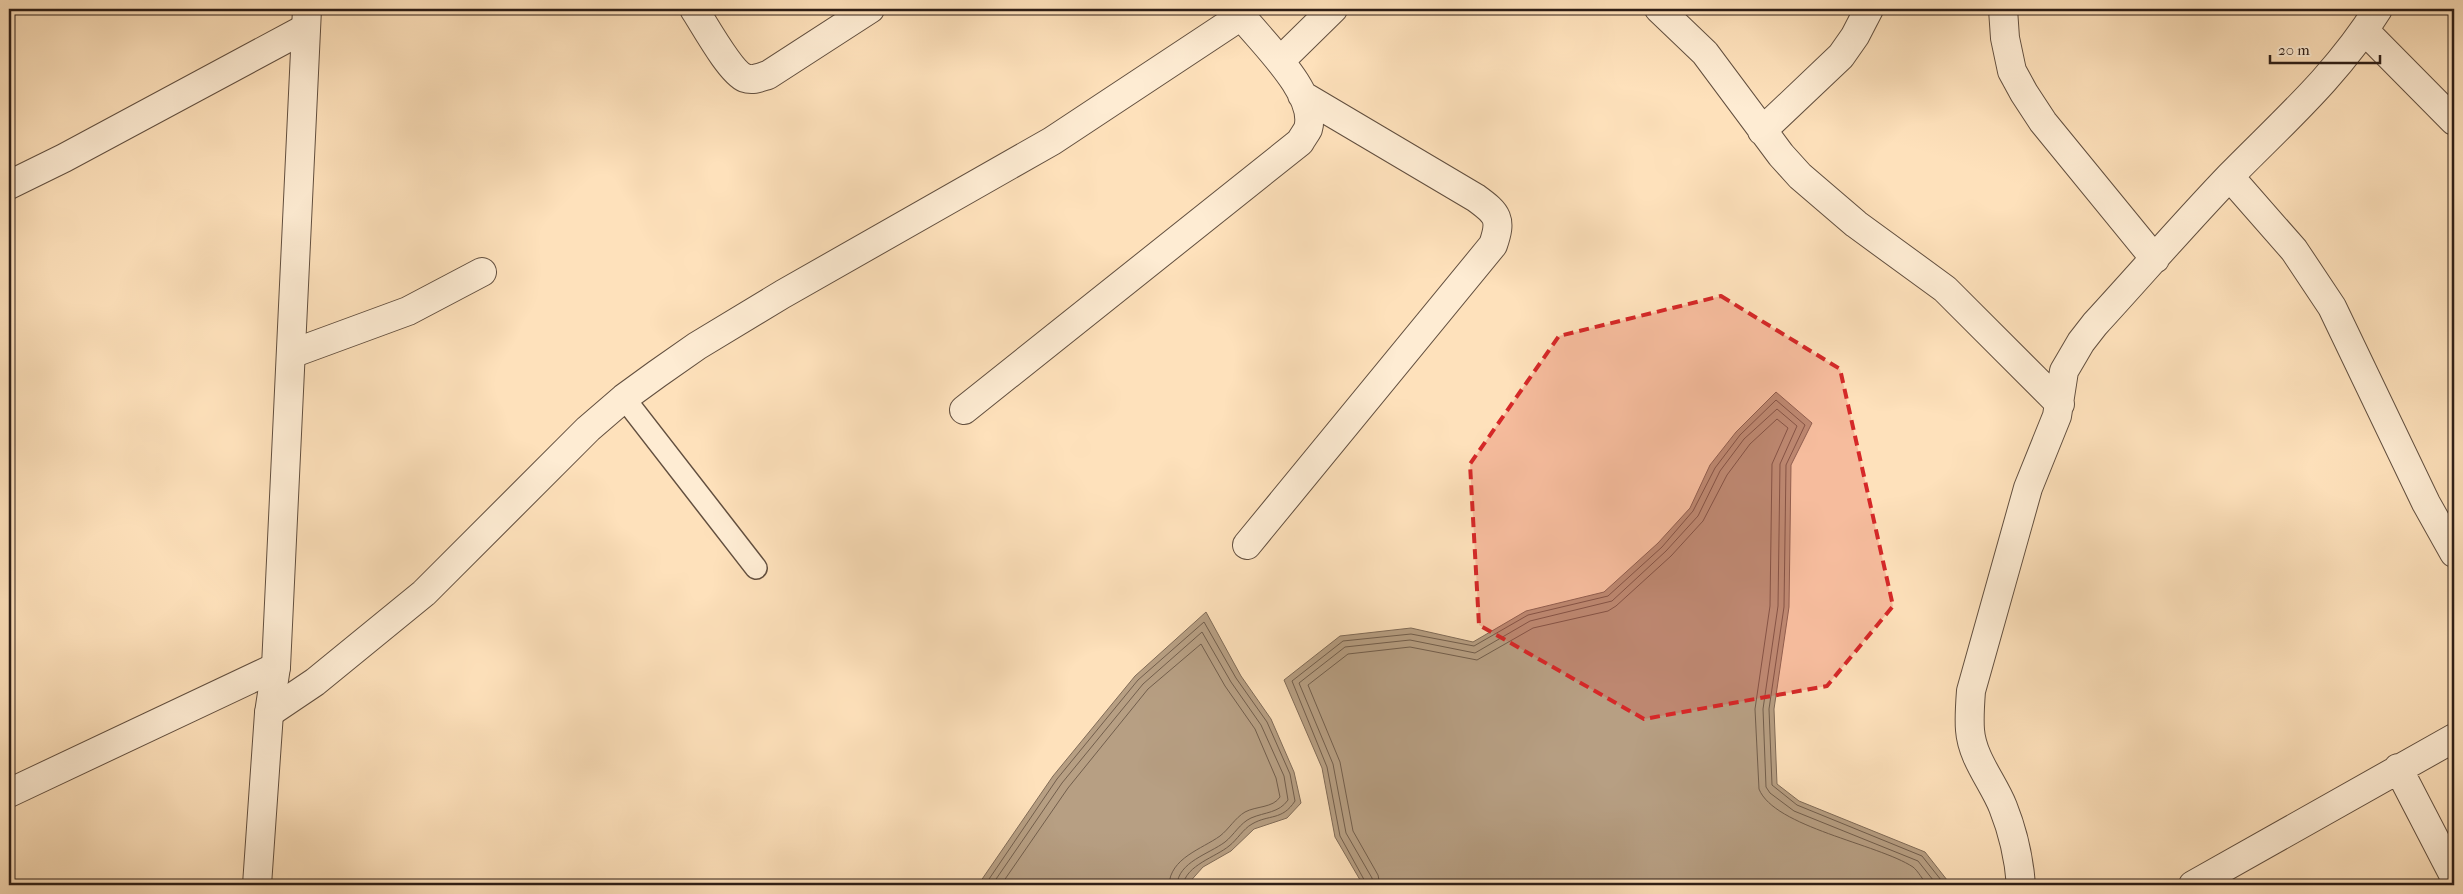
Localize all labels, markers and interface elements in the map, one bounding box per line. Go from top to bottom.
scale bar [2270,32,2380,64]
text: 20 m [2278,41,2310,59]

